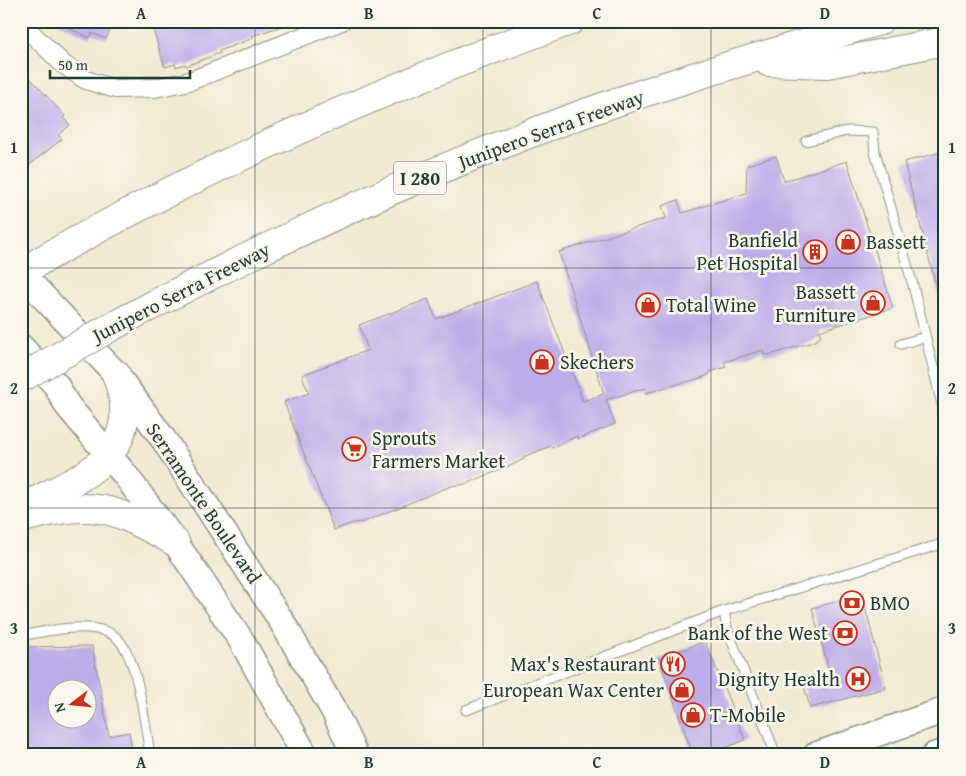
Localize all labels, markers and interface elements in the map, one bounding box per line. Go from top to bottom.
text: A [136,1,147,25]
text: B [364,1,374,25]
text: C [592,1,602,25]
text: D [820,1,830,25]
scale bar [50,48,190,80]
text: 50 m [58,54,89,75]
street label: Junipero Serra Freeway [451,81,648,177]
text: 1 [10,135,18,159]
text: 1 [948,135,956,159]
road number: I 280 [394,162,446,194]
place label: Banfield Pet Hospital [696,225,798,277]
place label: Bassett [866,227,926,256]
shop icon: Bassett [835,229,861,255]
street label: Junipero Serra Freeway [84,234,275,350]
building icon: Banfield Pet Hospital [802,239,828,265]
place label: Bassett Furniture [775,277,856,329]
place label: Total Wine [666,290,756,319]
shop icon: Bassett Furniture [860,290,886,316]
shop icon: Total Wine [635,292,661,318]
place label: Skechers [560,347,634,376]
shop icon: Skechers [529,349,555,375]
text: 2 [10,376,18,400]
text: 2 [948,376,956,400]
street label: Serramonte Boulevard [140,416,269,589]
place label: Sprouts Farmers Market [372,423,505,475]
supermarket icon: Sprouts Farmers Market [341,436,367,462]
place label: BMO [870,588,910,617]
bank icon: BMO [839,590,865,616]
text: 3 [10,616,18,640]
text: 3 [948,616,956,640]
place label: Bank of the West [688,618,828,647]
bank icon: Bank of the West [832,620,858,646]
place label: Max's Restaurant [511,649,656,678]
restaurant icon: Max's Restaurant [660,651,686,677]
place label: Dignity Health [718,664,840,693]
hospital icon: Dignity Health [845,666,871,692]
place label: European Wax Center [483,675,664,704]
shop icon: European Wax Center [669,677,695,703]
north arrow [48,678,98,728]
text: N [48,700,70,715]
place label: T-Mobile [710,700,786,729]
shop icon: T-Mobile [680,702,706,728]
text: A [136,750,147,774]
text: B [364,750,374,774]
text: C [592,750,602,774]
text: D [820,750,830,774]

